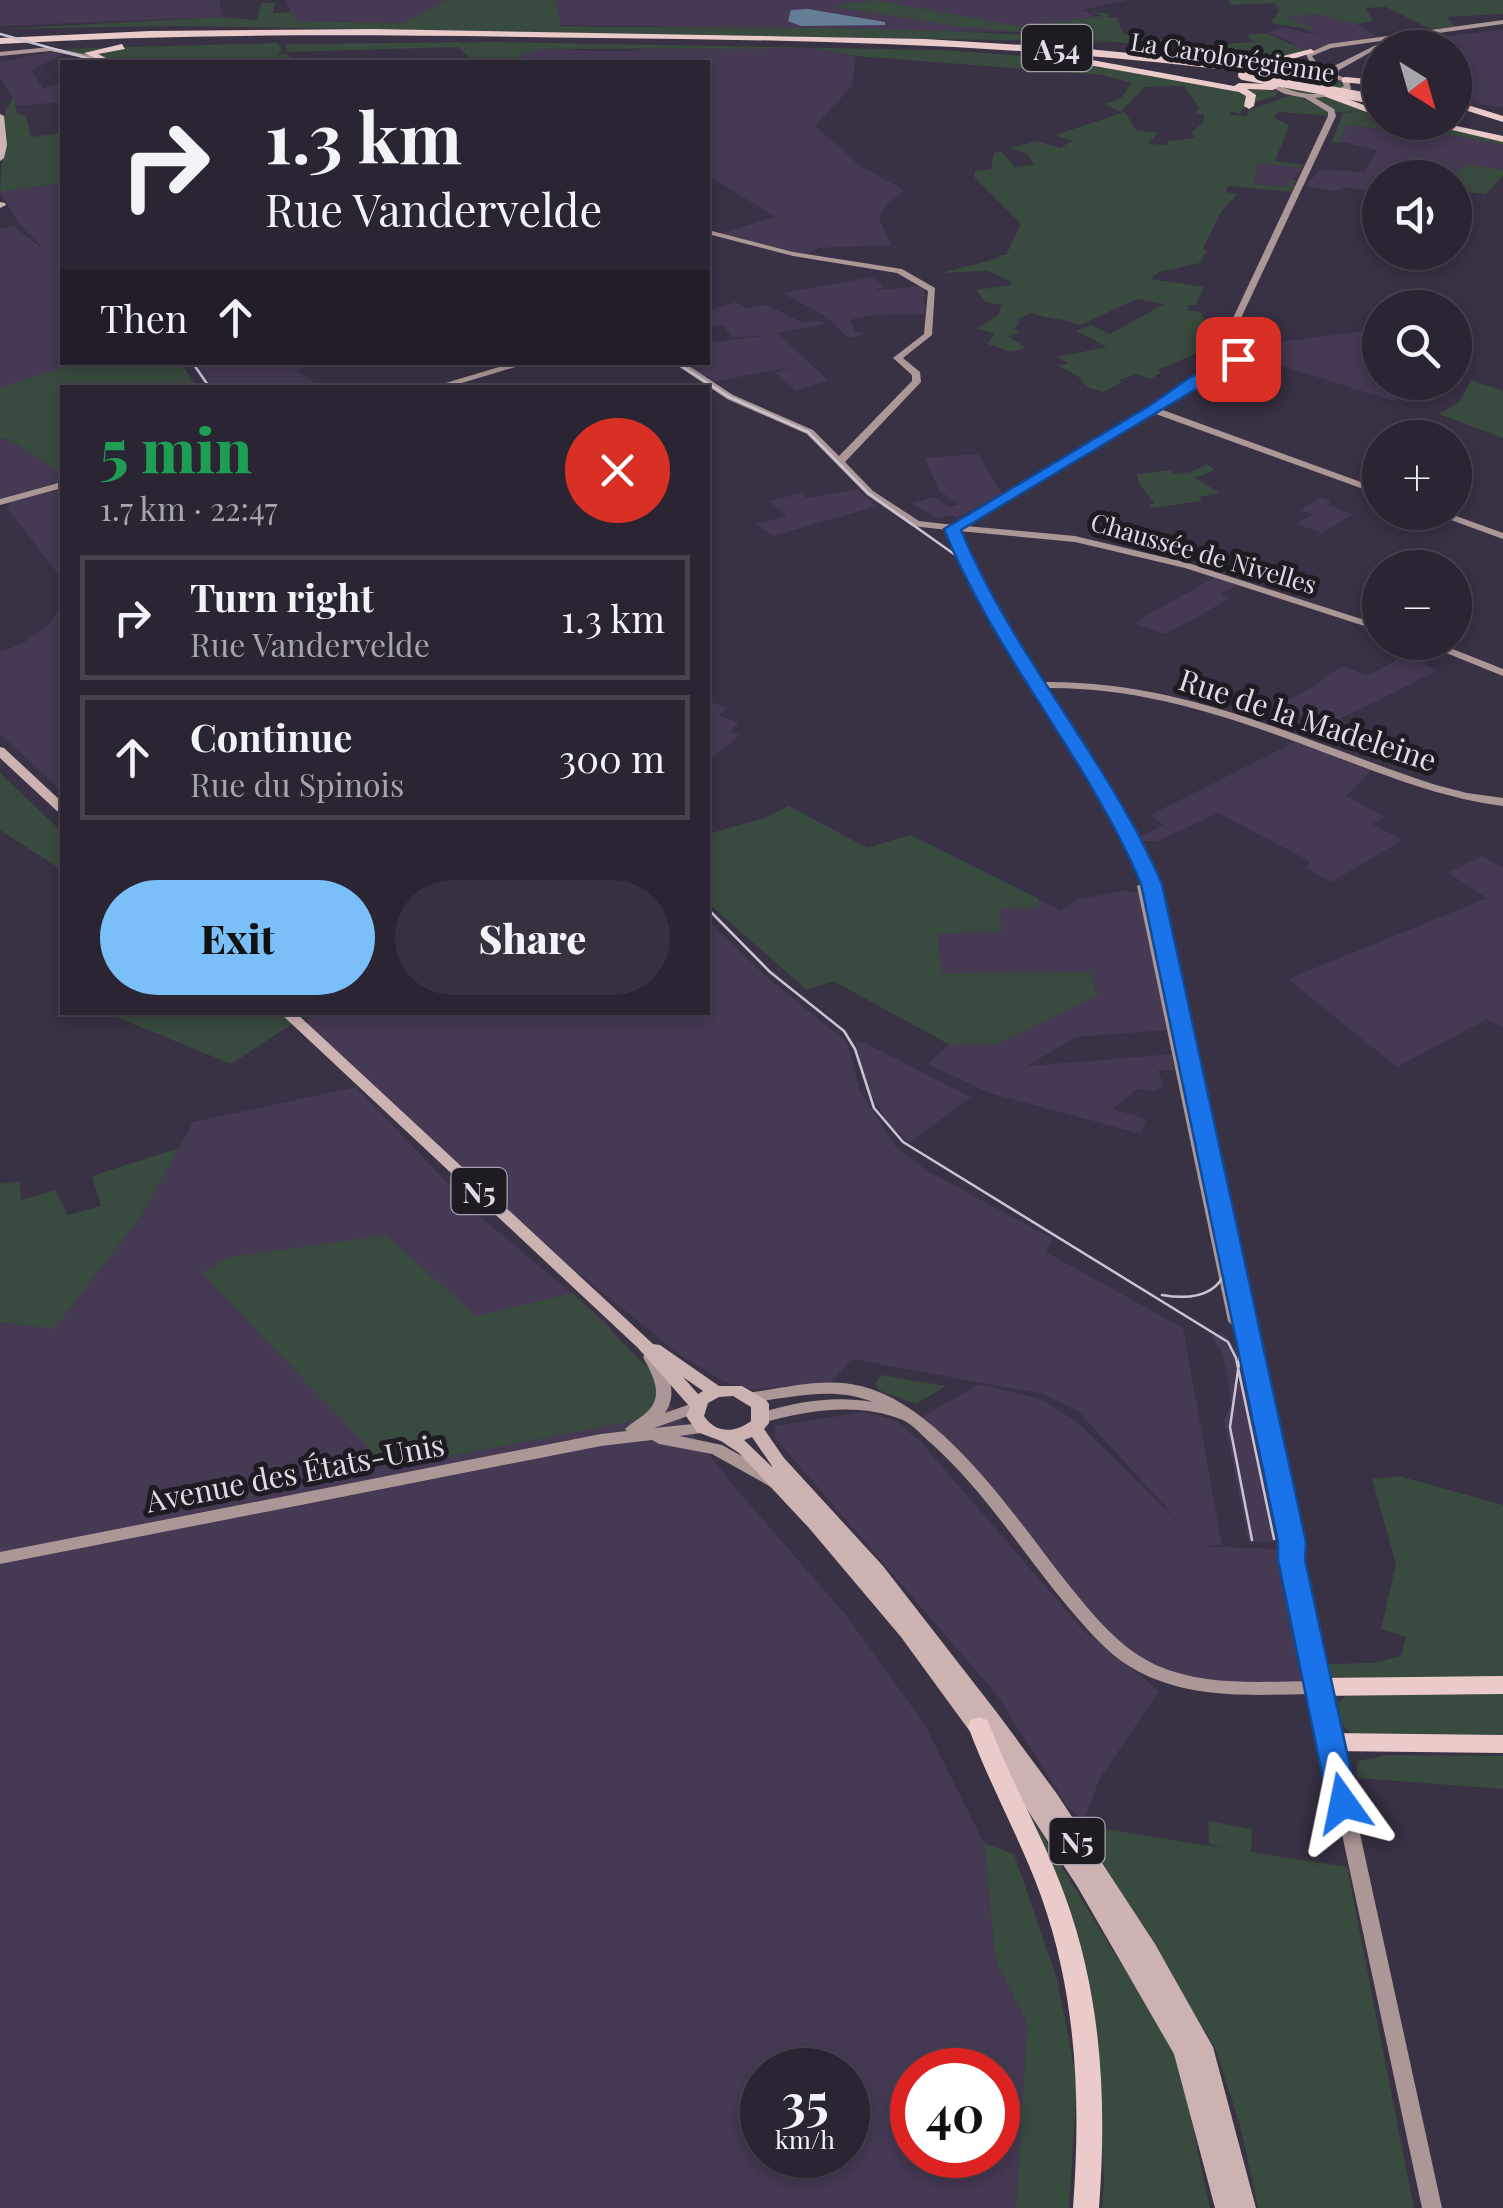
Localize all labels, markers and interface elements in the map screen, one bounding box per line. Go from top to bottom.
street label: La Carolorégienne [1129,24,1337,88]
road number: A54 [1022,25,1092,71]
north arrow [1362,30,1472,140]
map controls [1362,30,1472,660]
text: 1.3 km [265,88,462,182]
icon: right [100,100,230,230]
button: sound [1362,160,1472,270]
text: Rue Vandervelde [265,178,602,238]
icon: ahead [208,290,263,345]
button: search [1362,290,1472,400]
text: Then [100,292,188,343]
pin [1196,317,1281,402]
icon: arrive [1211,332,1266,387]
text: 5 min [100,408,252,488]
button: close [565,418,670,523]
button: + [1362,420,1472,530]
text: 1.7 km · 22:47 [100,486,278,529]
street label: Chaussée de Nivelles [1087,504,1321,600]
button: − [1362,550,1472,660]
text: Turn right [190,571,374,622]
icon: right [105,590,160,645]
text: 1.3 km [561,592,665,643]
text: Rue Vandervelde [190,622,430,665]
street label: Rue de la Madeleine [1174,659,1442,779]
text: Continue [190,711,352,762]
icon: ahead [105,730,160,785]
text: 300 m [559,732,665,783]
text: Rue du Spinois [190,762,404,805]
button: Exit [100,880,375,995]
button: Share [395,880,670,995]
road number: N5 [452,1168,506,1214]
street label: Avenue des États-Unis [142,1423,447,1521]
position arrow [1291,1751,1395,1855]
road number: N5 [1050,1818,1104,1864]
speed limit sign: 40 [890,2048,1020,2178]
text: 35 [781,2067,829,2134]
text: km/h [775,2122,835,2155]

